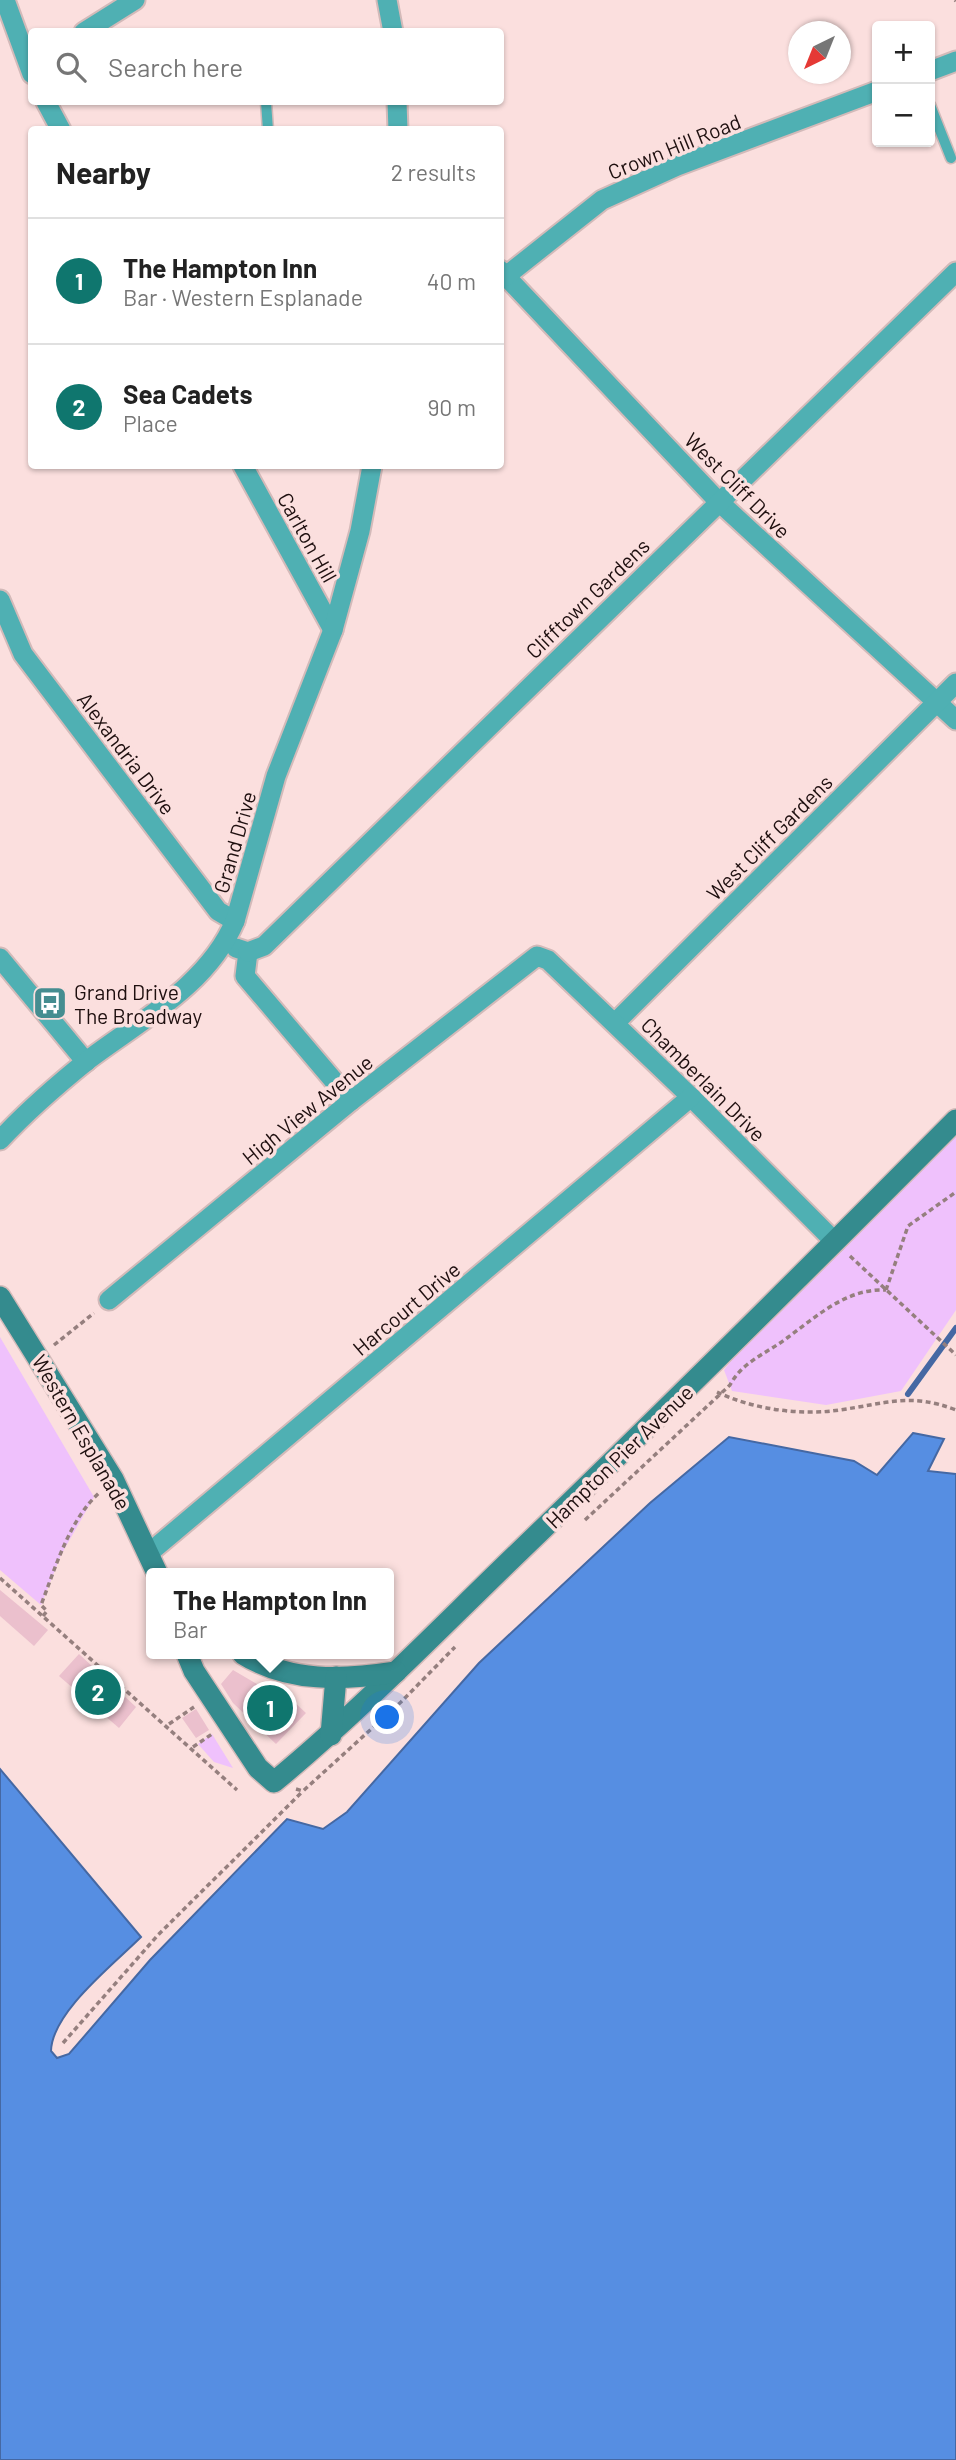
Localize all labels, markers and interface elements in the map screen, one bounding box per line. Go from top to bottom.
north arrow [788,21,851,84]
map controls [872,21,935,147]
button: + [872,21,935,84]
search box [28,28,504,105]
icon: search [52,48,90,86]
text: Search here [108,51,243,82]
button: − [872,84,935,147]
street label: Crown Hill Road [604,108,744,184]
text: Nearby [56,154,151,190]
text: 2 results [391,158,476,186]
text: The Hampton Inn [123,252,317,283]
text: 1 [75,267,83,295]
text: 40 m [427,267,476,295]
text: Bar · Western Esplanade [123,283,363,311]
text: Sea Cadets [123,378,252,409]
text: 2 [73,393,85,421]
text: 90 m [427,393,476,421]
text: Place [123,409,178,437]
street label: West Cliff Drive [680,427,796,543]
street label: Carlton Hill [273,488,343,586]
street label: Clifftown Gardens [520,533,654,663]
street label: Alexandria Drive [73,687,181,819]
street label: West Cliff Gardens [701,769,837,905]
street label: Grand Drive [208,788,260,896]
place label: Grand Drive The Broadway [74,979,202,1028]
bus stop icon: Grand Drive The Broadway [31,984,69,1022]
street label: Chamberlain Drive [637,1012,771,1146]
street label: High View Avenue [237,1049,377,1169]
street label: Harcourt Drive [347,1256,465,1360]
street label: Western Esplanade [27,1350,137,1514]
street label: Hampton Pier Avenue [540,1379,698,1533]
popup [146,1568,394,1659]
text: The Hampton Inn [173,1584,367,1615]
text: Bar [173,1615,207,1643]
pin: 2 [75,1666,121,1718]
pin: 1 [247,1682,293,1734]
your location [370,1700,404,1734]

